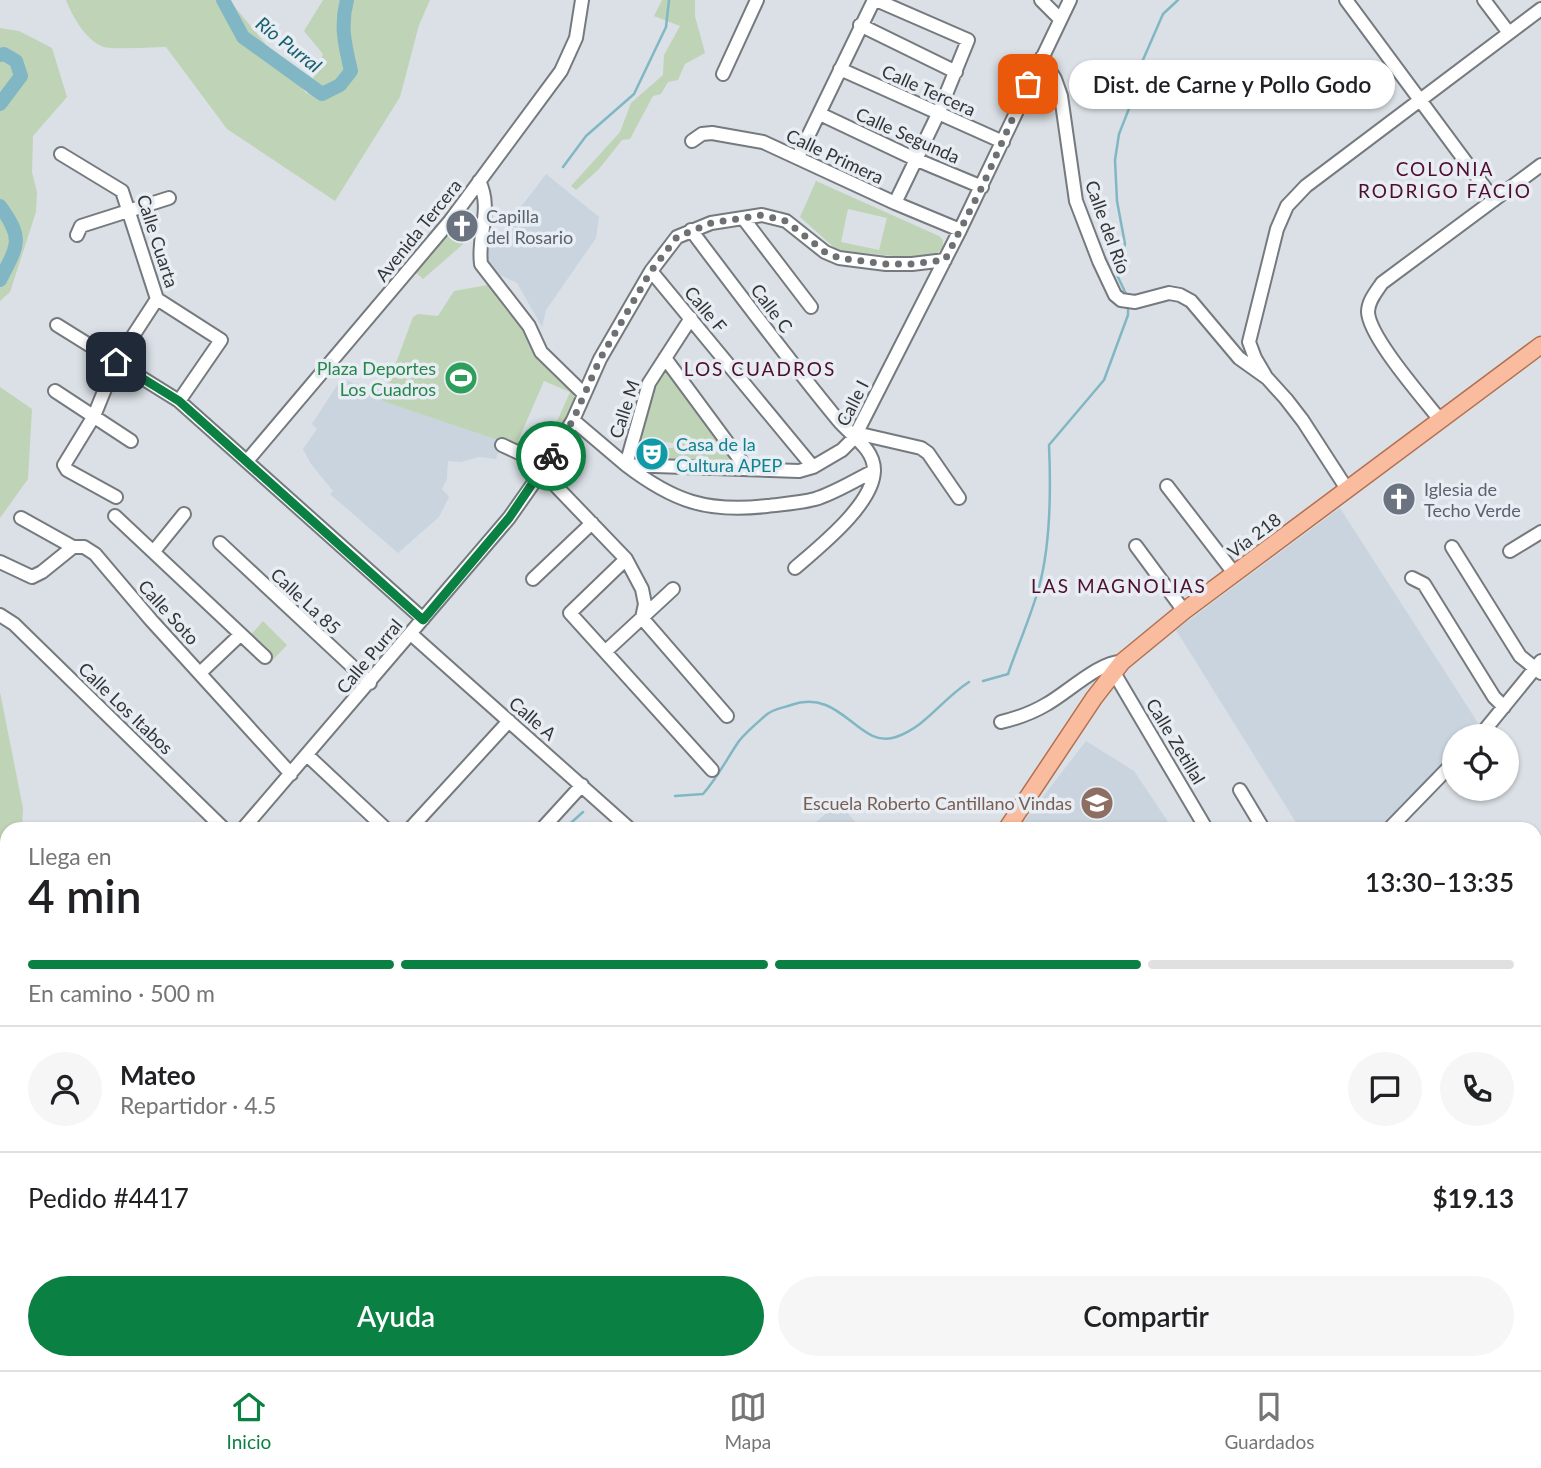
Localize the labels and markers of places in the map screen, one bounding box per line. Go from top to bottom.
pin [998,54,1058,114]
callout: Dist. de Carne y Pollo Godo [1070,60,1396,108]
place label: Capilla del Rosario [486,205,573,248]
church icon: Capilla del Rosario [443,207,481,245]
pin [86,332,146,392]
place label: Plaza Deportes Los Cuadros [317,357,436,400]
sports icon: Plaza Deportes Los Cuadros [442,359,480,397]
place label: Casa de la Cultura APEP [676,433,782,476]
theatre icon: Casa de la Cultura APEP [633,435,671,473]
place label: Iglesia de Techo Verde [1424,478,1521,521]
church icon: Iglesia de Techo Verde [1380,480,1418,518]
school or university icon: Escuela Roberto Cantillano Vindas [1078,784,1116,822]
place label: Escuela Roberto Cantillano Vindas [803,792,1072,814]

